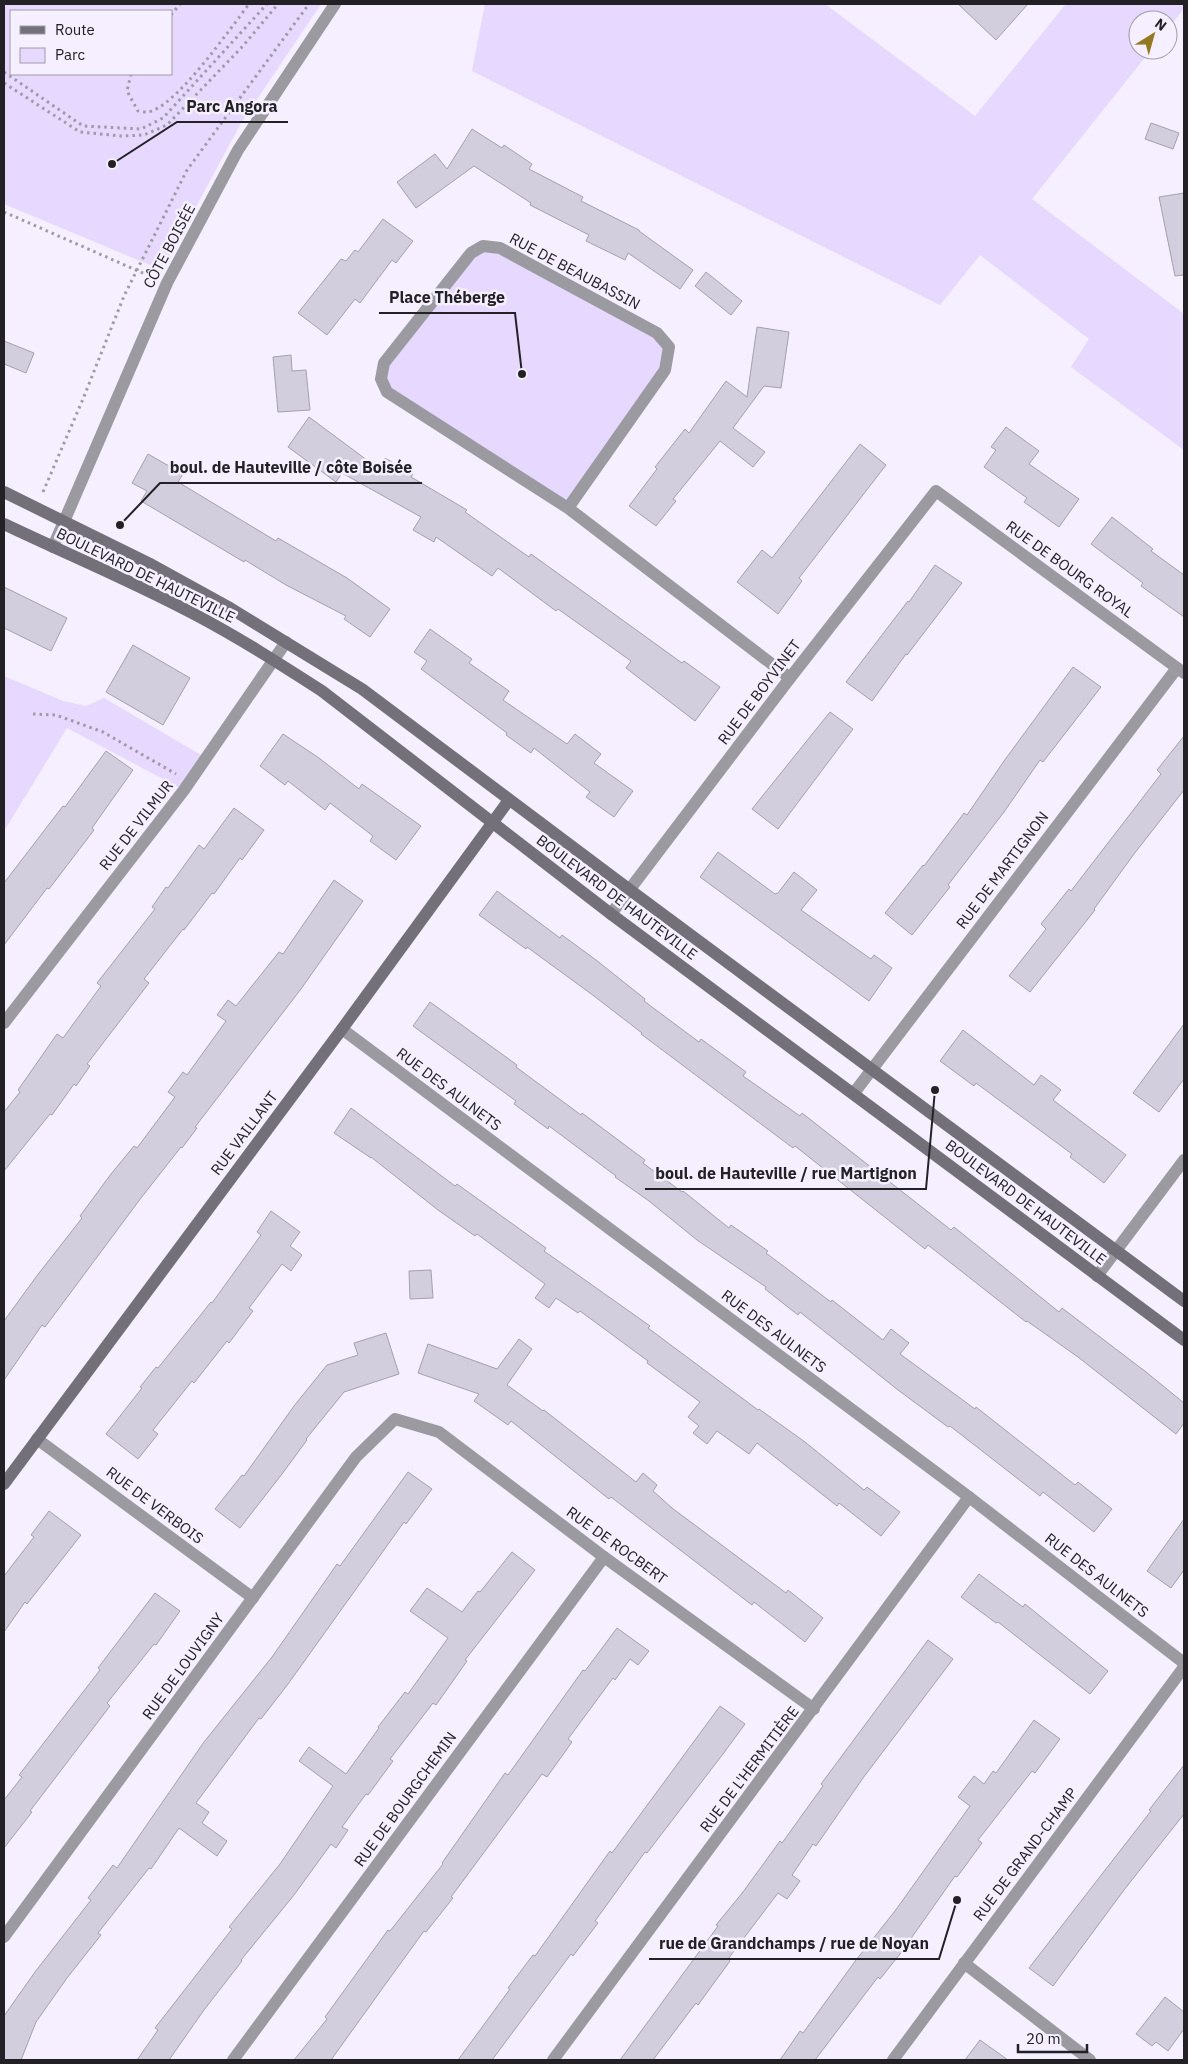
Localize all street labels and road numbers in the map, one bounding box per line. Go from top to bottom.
street label: CÔTE BOISÉE [139,201,199,291]
street label: RUE DE BEAUBASSIN [506,228,644,314]
street label: RUE DE BOURG ROYAL [1003,516,1138,622]
street label: BOULEVARD DE HAUTEVILLE [53,523,239,627]
street label: RUE DE BOYVINET [713,636,805,748]
street label: RUE DE VILMUR [95,776,177,874]
street label: RUE DE MARTIGNON [952,808,1052,932]
street label: BOULEVARD DE HAUTEVILLE [533,830,701,964]
street label: RUE DES AULNETS [393,1043,505,1135]
street label: RUE VAILLANT [206,1087,282,1179]
street label: BOULEVARD DE HAUTEVILLE [942,1135,1110,1269]
street label: RUE DES AULNETS [718,1285,830,1377]
street label: RUE DE VERBOIS [103,1462,207,1548]
street label: RUE DE ROCBERT [563,1502,671,1588]
street label: RUE DES AULNETS [1041,1529,1153,1621]
street label: RUE DE LOUVIGNY [138,1609,228,1723]
street label: RUE DE L'HERMITIÈRE [695,1702,803,1836]
street label: RUE DE BOURGCHEMIN [350,1728,460,1870]
street label: RUE DE GRAND-CHAMP [969,1784,1081,1924]

